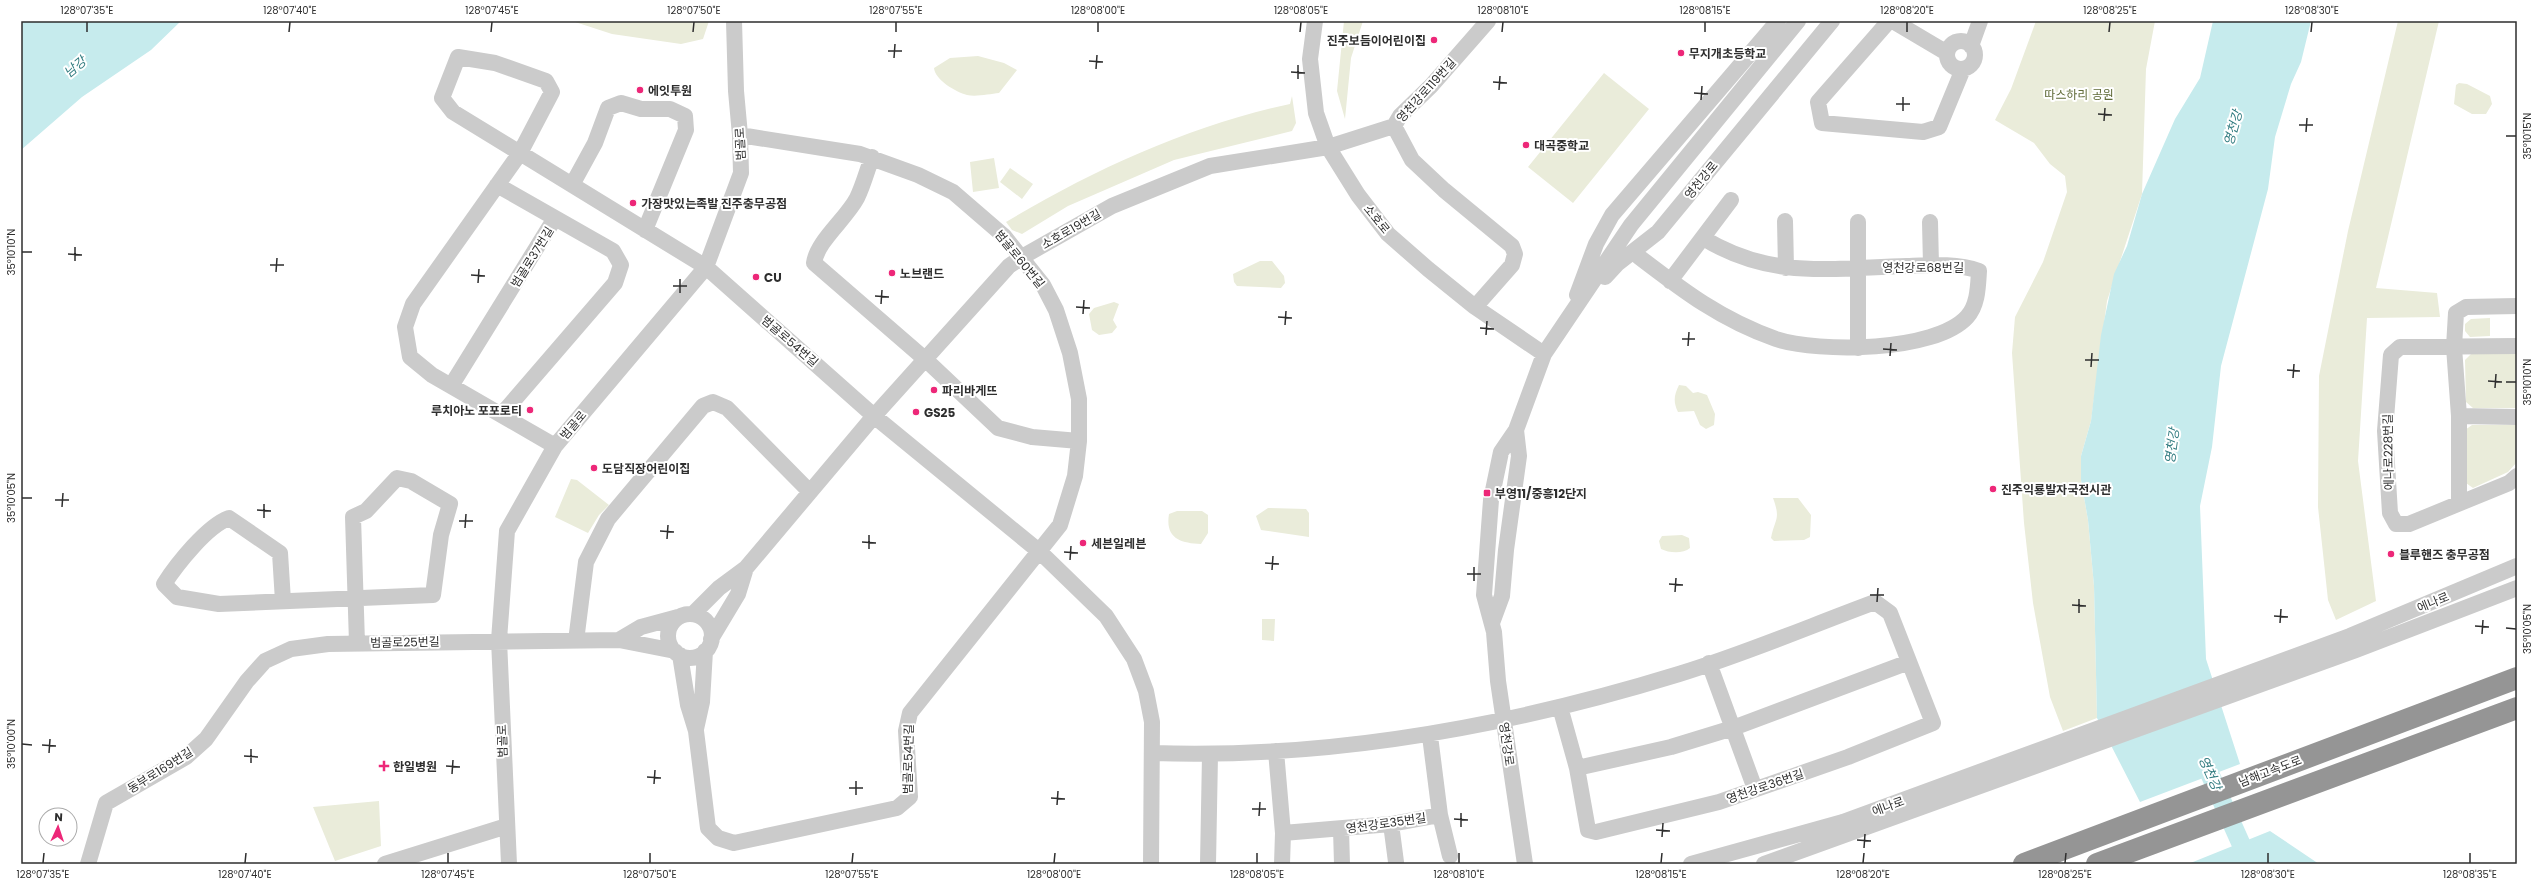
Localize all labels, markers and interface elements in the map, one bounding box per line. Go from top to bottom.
text: 128°07'35"E [61,3,113,18]
text: 128°07'40"E [263,3,317,18]
text: 128°07'45"E [465,3,519,18]
text: 128°07'50"E [667,3,721,18]
text: 128°07'55"E [869,3,923,18]
text: 128°08'00"E [1071,3,1125,18]
text: 128°08'05"E [1274,3,1328,18]
text: 128°08'10"E [1477,3,1529,18]
text: 128°08'15"E [1679,3,1731,18]
text: 128°08'20"E [1880,3,1934,18]
text: 128°08'25"E [2083,3,2137,18]
text: 128°08'30"E [2285,3,2339,18]
place label: 진주보듬이어린이집 [1327,32,1426,49]
marker: 진주보듬이어린이집 [1429,35,1439,45]
place label: 무지개초등학교 [1689,45,1766,62]
marker: 무지개초등학교 [1676,48,1686,58]
water label: 남강 [60,51,92,82]
street label: 영천강로119번길 [1392,54,1460,126]
place label: 에잇투원 [648,82,692,99]
marker: 에잇투원 [635,85,645,95]
park label: 따스하리 공원 [2044,86,2114,103]
water label: 영천강 [2219,106,2248,148]
text: 35°10'15"N [2520,113,2535,159]
street label: 범골로 [731,127,749,161]
place label: 대곡중학교 [1534,137,1589,154]
marker: 대곡중학교 [1521,140,1531,150]
street label: 영천강로 [1680,157,1722,203]
place label: 가장맛있는족발 진주충무공점 [641,195,787,212]
marker: 가장맛있는족발 진주충무공점 [628,198,638,208]
street label: 소호로 [1360,201,1394,237]
street label: 소호로19번길 [1038,205,1104,253]
street label: 범골로37번길 [507,223,557,291]
street label: 범골로60번길 [991,226,1049,292]
text: 35°10'10"N [4,229,19,275]
street label: 영천강로68번길 [1882,259,1964,276]
place label: 노브랜드 [900,265,944,282]
marker: 노브랜드 [887,268,897,278]
place label: CU [764,269,782,286]
marker: CU [751,272,761,282]
street label: 범골로54번길 [758,312,822,370]
text: 35°10'10"N [2520,359,2535,405]
place label: 파리바게뜨 [942,382,997,399]
marker: 파리바게뜨 [929,385,939,395]
place label: 루치아노 포포로티 [431,402,522,419]
place label: GS25 [924,404,955,421]
marker: 루치아노 포포로티 [525,405,535,415]
street label: 범골로 [556,407,590,443]
marker: GS25 [911,407,921,417]
street label: 에나로228번길 [2379,414,2397,490]
water label: 영천강 [2160,425,2184,465]
place label: 도담직장어린이집 [602,460,690,477]
marker: 도담직장어린이집 [589,463,599,473]
text: 35°10'05"N [4,473,19,523]
place label: 진주익룡발자국전시관 [2001,481,2111,498]
marker: 진주익룡발자국전시관 [1988,484,1998,494]
place label: 부영11/중흥12단지 [1495,485,1587,502]
marker: 부영11/중흥12단지 [1482,488,1492,498]
place label: 세븐일레븐 [1091,535,1146,552]
marker: 세븐일레븐 [1078,538,1088,548]
place label: 블루핸즈 충무공점 [2399,546,2490,563]
marker: 블루핸즈 충무공점 [2386,549,2396,559]
street label: 에나로 [2414,588,2452,616]
text: 35°10'05"N [2520,604,2535,654]
street label: 범골로25번길 [370,633,440,651]
text: 35°10'00"N [4,719,19,769]
street label: 영천강로 [1496,721,1518,767]
street label: 범골로 [493,724,511,758]
street label: 범골로54번길 [899,724,917,794]
street label: 동부로169번길 [124,743,196,797]
street label: 남해고속도로 [2236,751,2304,791]
water label: 영천강 [2194,753,2227,795]
place label: 한일병원 [393,758,437,775]
marker: 한일병원 [378,760,390,772]
street label: 영천강로36번길 [1724,765,1806,807]
street label: 에나로 [1870,792,1906,820]
north arrow [38,807,78,847]
text: N [54,809,63,825]
street label: 영천강로35번길 [1345,809,1427,837]
text: 128°07'35"E [17,867,69,882]
text: 128°07'40"E [218,867,272,882]
text: 128°07'45"E [421,867,475,882]
text: 128°07'50"E [623,867,677,882]
text: 128°07'55"E [825,867,879,882]
text: 128°08'00"E [1027,867,1081,882]
text: 128°08'05"E [1230,867,1284,882]
text: 128°08'10"E [1433,867,1485,882]
text: 128°08'15"E [1635,867,1687,882]
text: 128°08'20"E [1836,867,1890,882]
text: 128°08'25"E [2038,867,2092,882]
text: 128°08'30"E [2241,867,2295,882]
text: 128°08'35"E [2443,867,2497,882]

